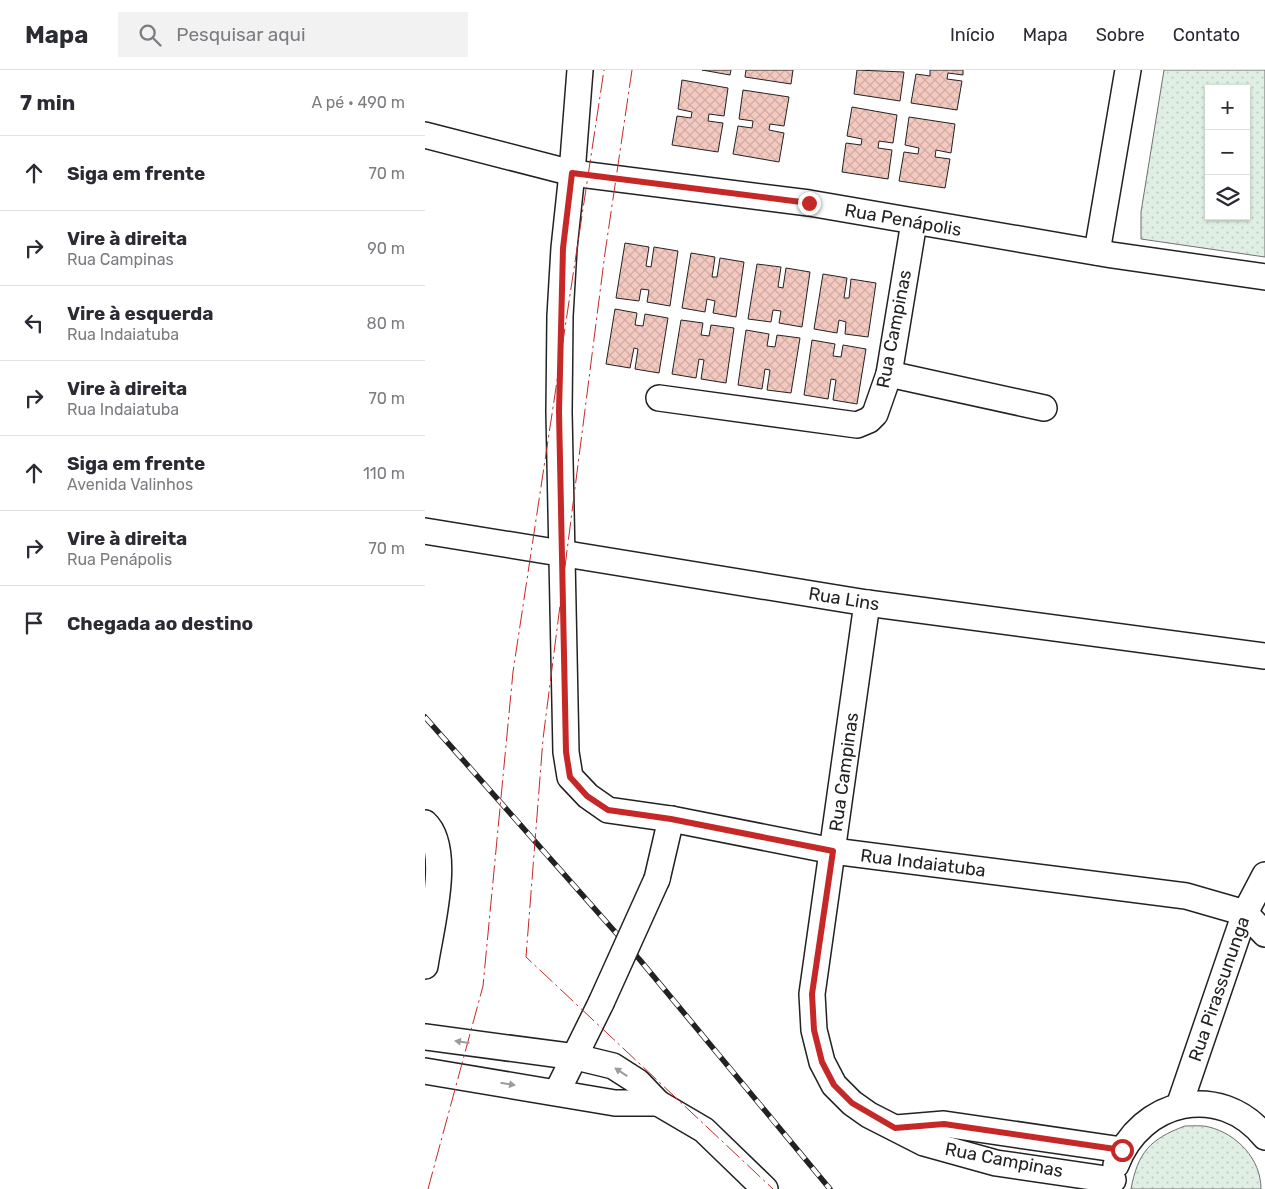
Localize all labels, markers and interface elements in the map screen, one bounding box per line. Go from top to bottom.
search box [118,12,468,57]
text: Mapa [25,21,88,49]
icon: search [136,21,164,49]
text: Pesquisar aqui [176,23,306,46]
text: Início [950,24,995,46]
text: Mapa [1023,24,1068,46]
text: Sobre [1096,24,1145,46]
text: Contato [1173,24,1240,46]
map controls [1205,85,1250,220]
button: + [1205,85,1250,130]
text: 7 min [20,90,75,115]
text: A pé · 490 m [312,93,405,112]
button: − [1205,130,1250,175]
icon: ahead [20,159,48,187]
text: Siga em frente [67,162,205,185]
text: 70 m [368,164,405,183]
button: layers [1205,175,1250,220]
route end [798,192,821,215]
street label: Rua Penápolis [843,199,963,241]
text: Vire à direita [67,227,187,250]
icon: right [20,234,48,262]
text: 90 m [367,239,405,258]
text: Rua Campinas [67,250,174,269]
street label: Rua Campinas [872,268,916,390]
text: Vire à esquerda [67,302,214,325]
icon: left [20,309,48,337]
text: 80 m [367,314,405,333]
text: Rua Indaiatuba [67,325,179,344]
text: Vire à direita [67,377,187,400]
icon: right [20,384,48,412]
text: 70 m [368,389,405,408]
text: Rua Indaiatuba [67,400,179,419]
text: Siga em frente [67,452,205,475]
icon: ahead [20,459,48,487]
text: 110 m [363,464,405,483]
text: Avenida Valinhos [67,475,193,494]
text: Vire à direita [67,527,187,550]
icon: right [20,534,48,562]
text: 70 m [368,539,405,558]
text: Rua Penápolis [67,550,172,569]
street label: Rua Lins [807,583,881,615]
icon: arrive [20,609,48,637]
text: Chegada ao destino [67,612,253,635]
street label: Rua Campinas [825,711,863,833]
street label: Rua Indaiatuba [859,844,987,882]
street label: Rua Pirassununga [1184,914,1254,1064]
one-way arrow [454,1038,470,1046]
one-way arrow [614,1067,628,1076]
one-way arrow [500,1080,516,1088]
street label: Rua Campinas [943,1138,1065,1182]
route start [1111,1139,1134,1162]

